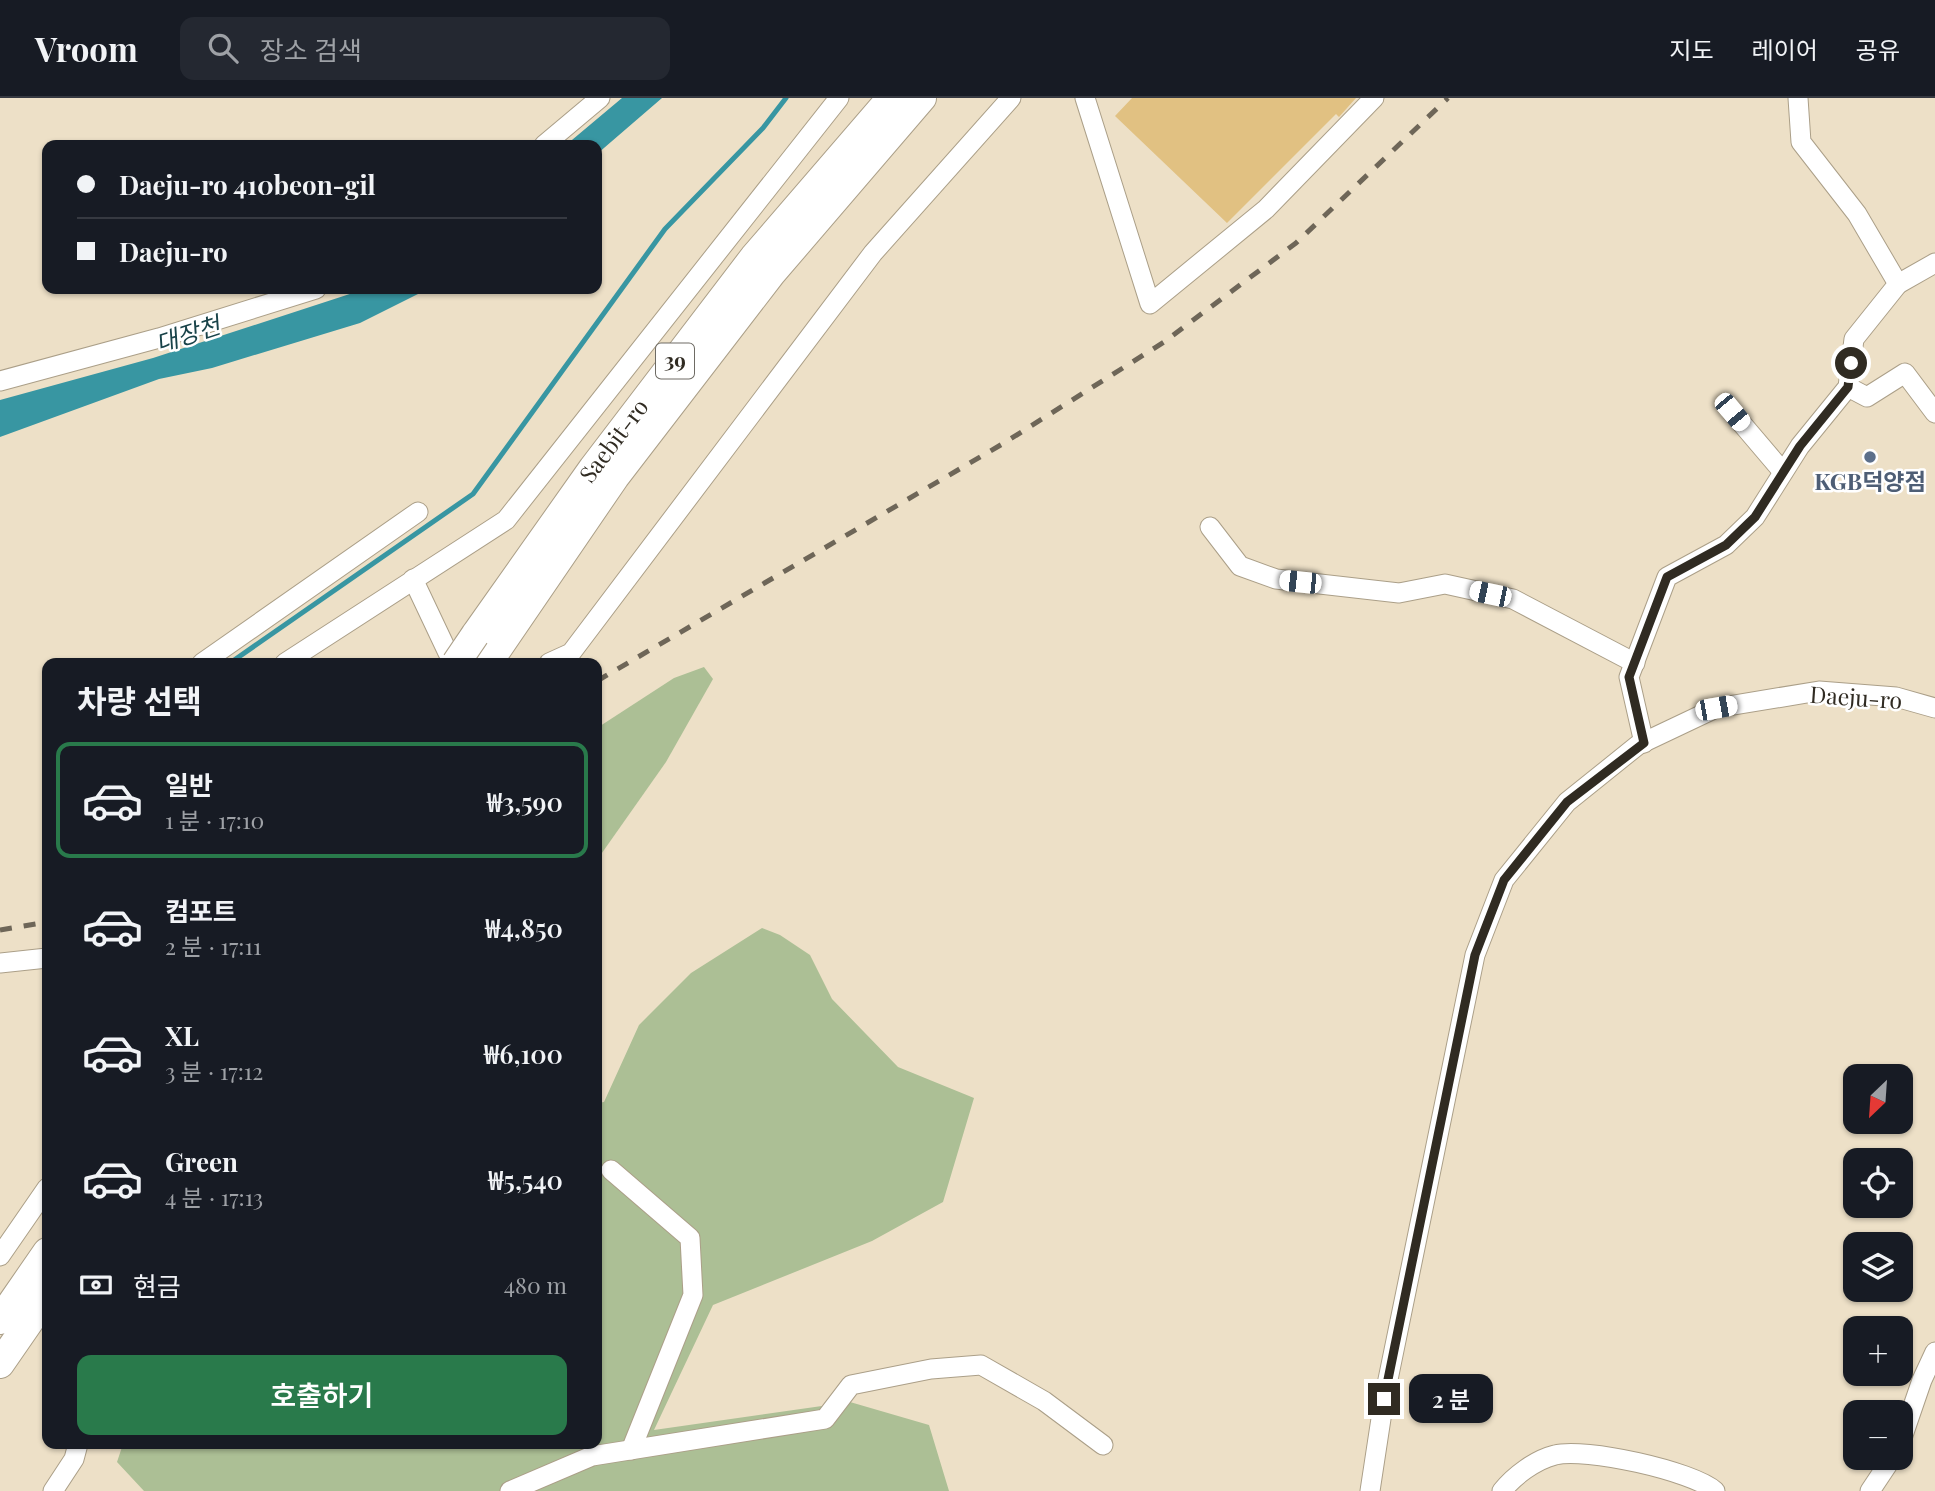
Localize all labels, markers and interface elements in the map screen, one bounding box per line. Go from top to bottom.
search box [180,17,670,80]
text: Vroom [35,26,138,70]
icon: search [204,29,242,67]
text: 장소 검색 [260,32,362,67]
text: 지도 [1669,33,1714,65]
text: 레이어 [1752,33,1818,65]
text: 공유 [1856,33,1900,65]
text: Daeju-ro 410beon-gil [119,167,376,202]
text: Daeju-ro [119,234,228,269]
water label: 대장천 [151,307,227,359]
road number: 39 [656,344,694,378]
route start [1835,347,1867,379]
car [1711,389,1754,435]
street label: Saebit-ro [571,392,654,488]
marker: KGB덕양점 [1862,449,1878,465]
place label: KGB덕양점 [1814,465,1926,496]
car [1279,569,1322,595]
car [1468,579,1513,609]
text: 차량 선택 [77,678,202,721]
street label: Daeju-ro [1809,678,1903,715]
car [1694,694,1739,722]
text: 일반 [165,767,213,802]
icon: car [81,769,144,832]
text: ₩3,590 [487,784,563,819]
text: 1 분 · 17:10 [165,804,264,835]
text: 컴포트 [165,893,237,928]
icon: car [81,895,144,958]
text: ₩4,850 [485,910,563,945]
text: 2 분 · 17:11 [165,930,261,961]
text: XL [165,1018,199,1053]
icon: car [81,1021,144,1084]
text: ₩6,100 [484,1036,563,1071]
text: 3 분 · 17:12 [165,1055,263,1086]
north arrow [1843,1064,1913,1134]
map controls [1843,1064,1913,1470]
text: Green [165,1144,238,1179]
icon: car [81,1147,144,1210]
button: locate [1843,1148,1913,1218]
text: ₩5,540 [488,1162,563,1197]
text: 4 분 · 17:13 [165,1181,263,1212]
button: layers [1843,1232,1913,1302]
icon: cash [77,1266,115,1304]
text: 현금 [133,1268,181,1303]
text: 480 m [504,1269,567,1300]
button: + [1843,1316,1913,1386]
button: 호출하기 [77,1355,567,1435]
callout: 2 분 [1408,1374,1492,1424]
route end [1368,1383,1400,1415]
text: 2 분 [1432,1383,1470,1414]
button: − [1843,1400,1913,1470]

